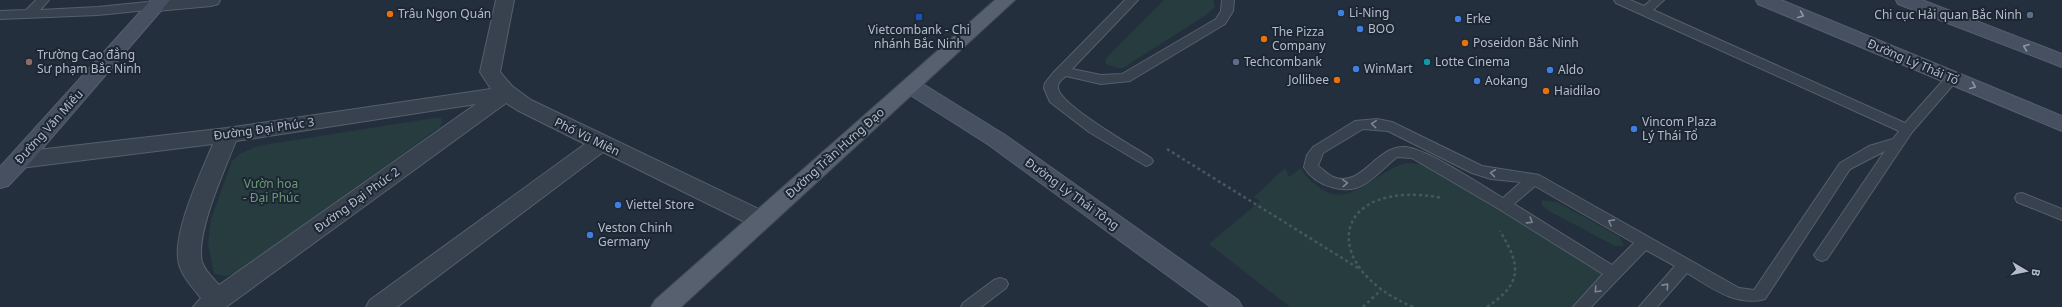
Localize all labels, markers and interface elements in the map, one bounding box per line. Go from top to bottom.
place label: Li-Ning [1349,4,1389,21]
place label: Trâu Ngon Quán [398,5,491,22]
place label: Chi cục Hải quan Bắc Ninh [1874,6,2022,23]
marker: Li-Ning [1336,8,1346,18]
marker: Trâu Ngon Quán [385,9,395,19]
place label: Erke [1466,10,1491,27]
one-way arrow [1796,10,1804,18]
marker: Chi cục Hải quan Bắc Ninh [2025,10,2035,20]
marker: Vietcombank - Chi nhánh Bắc Ninh [914,12,924,22]
marker: Erke [1453,14,1463,24]
place label: BOO [1368,20,1395,37]
place label: Vietcombank - Chi nhánh Bắc Ninh [868,21,970,52]
place label: The Pizza Company [1272,23,1327,54]
marker: BOO [1355,24,1365,34]
marker: The Pizza Company [1259,34,1269,44]
place label: Poseidon Bắc Ninh [1473,34,1579,51]
street label: Đường Lý Thái Tổ [1865,35,1962,88]
marker: Poseidon Bắc Ninh [1460,38,1470,48]
one-way arrow [2022,43,2029,51]
place label: Trường Cao đẳng Sư phạm Bắc Ninh [37,46,141,77]
place label: Techcombank [1244,53,1323,70]
place label: Lotte Cinema [1435,53,1510,70]
marker: Trường Cao đẳng Sư phạm Bắc Ninh [24,57,34,67]
marker: Techcombank [1231,57,1241,67]
marker: Lotte Cinema [1422,57,1432,67]
place label: WinMart [1364,60,1413,77]
place label: Aldo [1558,61,1583,78]
marker: WinMart [1351,64,1361,74]
marker: Aldo [1545,65,1555,75]
place label: Jollibee [1287,71,1329,88]
place label: Aokang [1485,72,1528,89]
marker: Jollibee [1332,75,1342,85]
marker: Aokang [1472,76,1482,86]
place label: Haidilao [1554,82,1600,99]
one-way arrow [1969,82,1976,90]
street label: Đường Văn Miếu [11,86,87,167]
marker: Haidilao [1541,86,1551,96]
street label: Đường Trần Hưng Đạo [781,104,888,202]
street label: Đường Đại Phúc 3 [212,113,316,144]
street label: Phố Vũ Miên [552,113,623,160]
place label: Vincom Plaza Lý Thái Tổ [1642,113,1717,144]
one-way arrow [1371,120,1377,129]
marker: Vincom Plaza Lý Thái Tổ [1629,124,1639,134]
street label: Đường Lý Thái Tông [1022,154,1123,234]
street label: Đường Đại Phúc 2 [311,163,403,236]
one-way arrow [1490,169,1496,178]
park label: Vườn hoa - Đại Phúc [243,175,300,206]
one-way arrow [1341,178,1348,187]
place label: Viettel Store [626,196,695,213]
marker: Viettel Store [613,200,623,210]
one-way arrow [1525,216,1532,223]
place label: Veston Chinh Germany [598,219,673,250]
one-way arrow [1608,219,1615,226]
marker: Veston Chinh Germany [585,230,595,240]
north arrow [2006,251,2046,291]
text: B [2028,268,2044,277]
one-way arrow [1662,283,1669,291]
one-way arrow [1594,285,1602,293]

